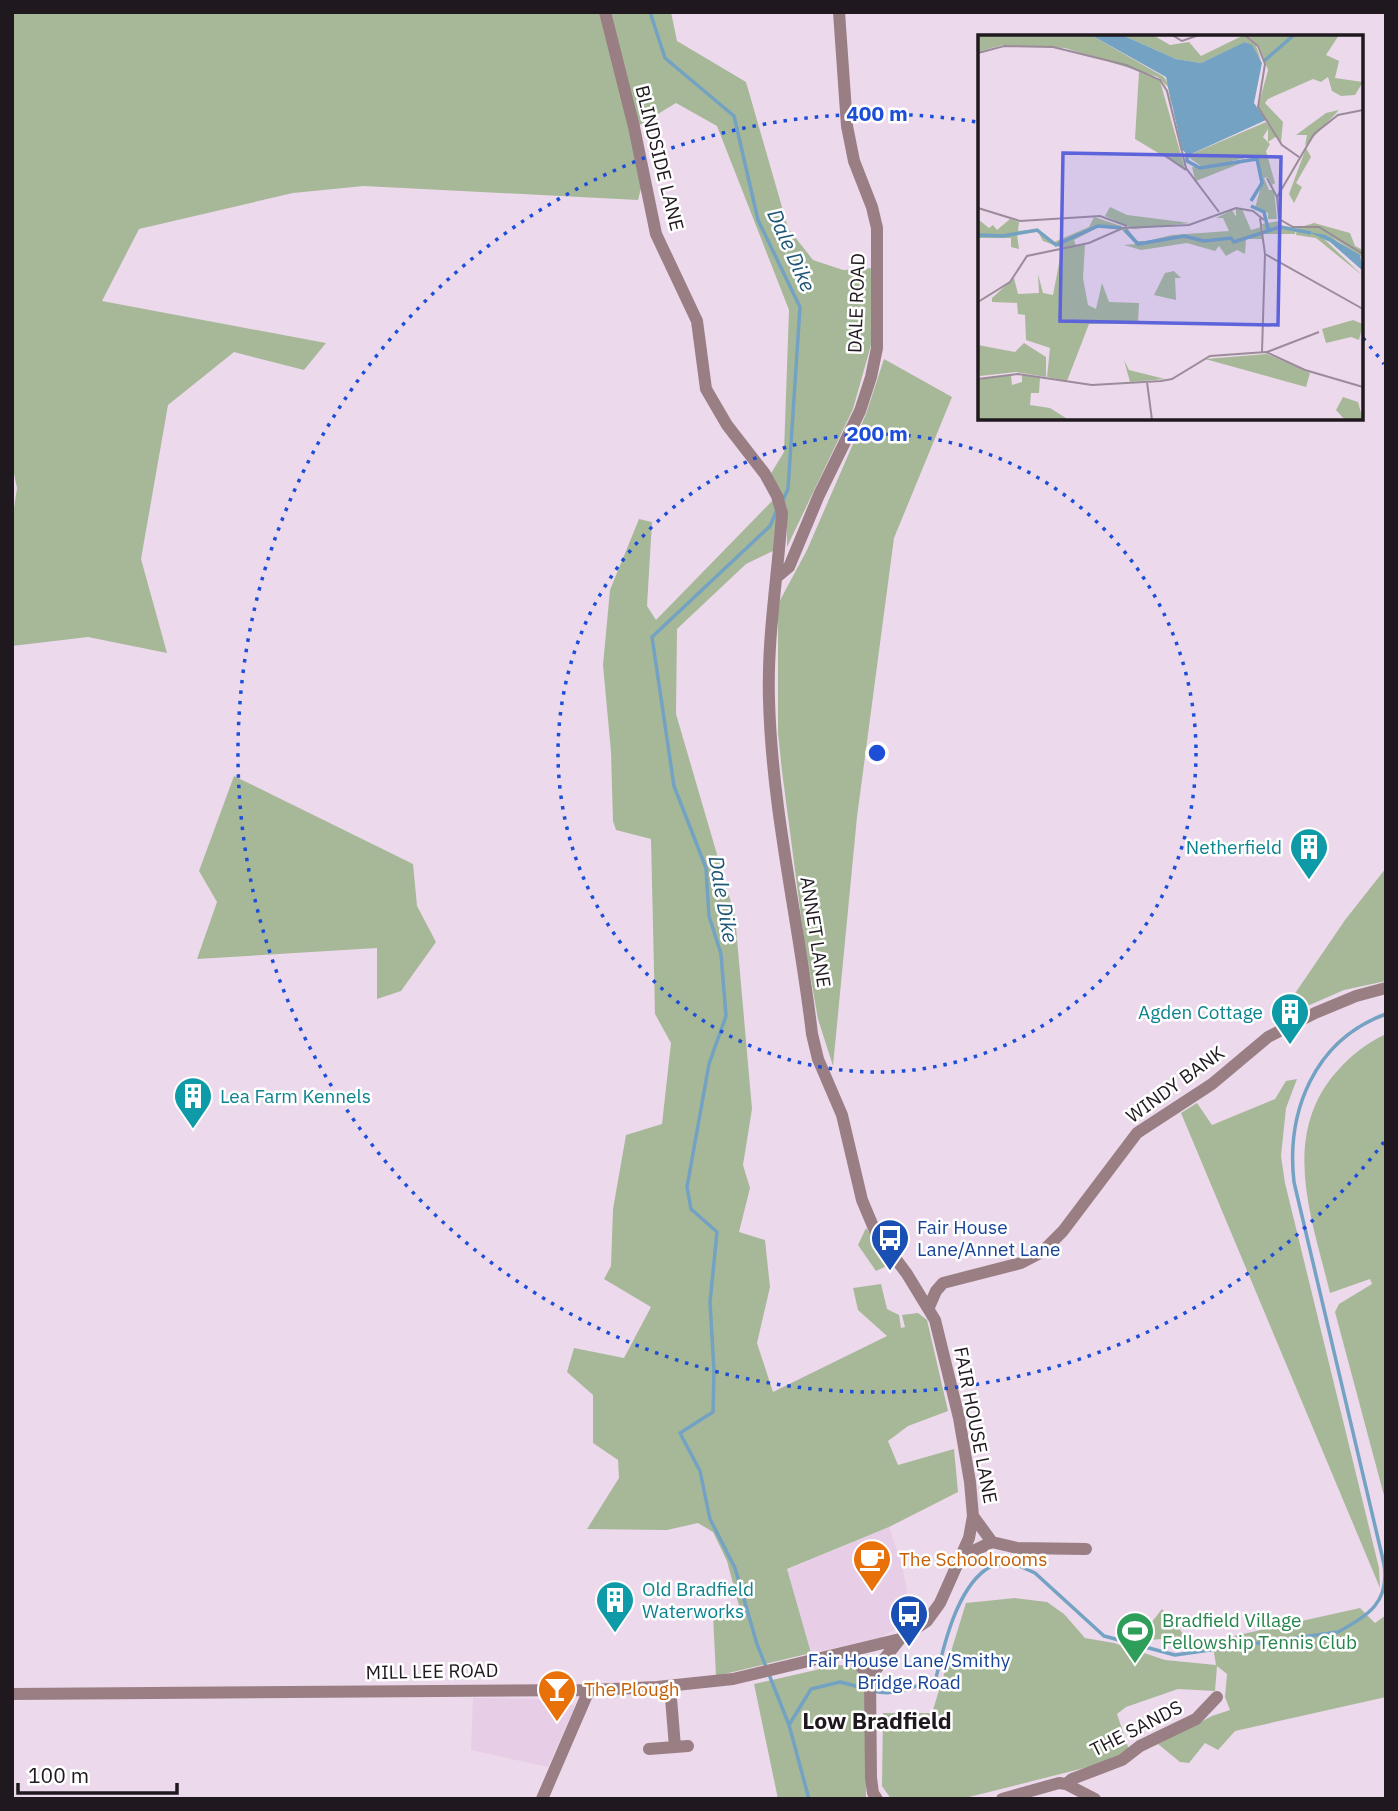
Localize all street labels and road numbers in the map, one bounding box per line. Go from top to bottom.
street label: BLINDSIDE LANE [630,83,690,233]
street label: DALE ROAD [842,253,870,353]
street label: ANNET LANE [795,875,837,989]
street label: WINDY BANK [1121,1040,1229,1128]
street label: FAIR HOUSE LANE [949,1345,1003,1505]
street label: MILL LEE ROAD [365,1658,499,1684]
street label: THE SANDS [1086,1695,1186,1761]

